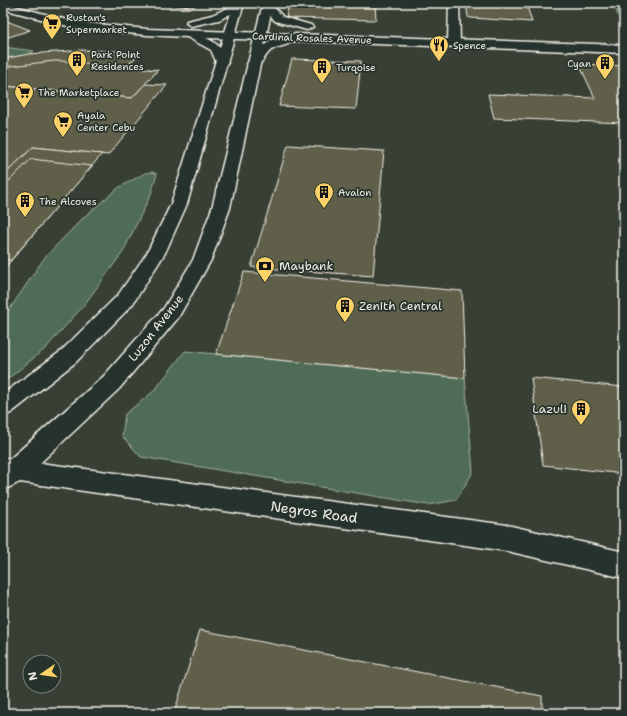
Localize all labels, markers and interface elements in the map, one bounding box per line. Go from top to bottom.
place label: Rustan's Supermarket [66,11,127,36]
supermarket icon: Rustan's Supermarket [41,12,63,40]
street label: Cardinal Rosales Avenue [252,29,372,47]
restaurant icon: Spence [428,34,450,62]
place label: Spence [453,39,486,52]
place label: Park Point Residences [91,48,144,73]
building icon: Park Point Residences [66,49,88,77]
building icon: Cyan [594,52,616,80]
building icon: Turqoise [311,56,333,84]
place label: Cyan [567,57,591,70]
place label: Turqoise [336,61,376,74]
supermarket icon: The Marketplace [13,81,35,109]
place label: The Marketplace [38,86,120,99]
place label: Ayala Center Cebu [77,109,136,134]
supermarket icon: Ayala Center Cebu [52,110,74,138]
building icon: Avalon [313,181,335,209]
place label: Avalon [338,186,371,199]
building icon: The Alcoves [14,190,36,218]
place label: The Alcoves [39,195,97,208]
bank icon: Maybank [254,255,276,283]
place label: Maybank [279,258,333,274]
street label: Luzon Avenue [125,291,187,365]
building icon: Zenith Central [334,295,356,323]
place label: Zenith Central [359,298,442,314]
building icon: Lazuli [570,398,592,426]
place label: Lazuli [532,401,567,417]
street label: Negros Road [269,497,359,527]
north arrow [22,654,62,694]
text: N [24,670,41,682]

